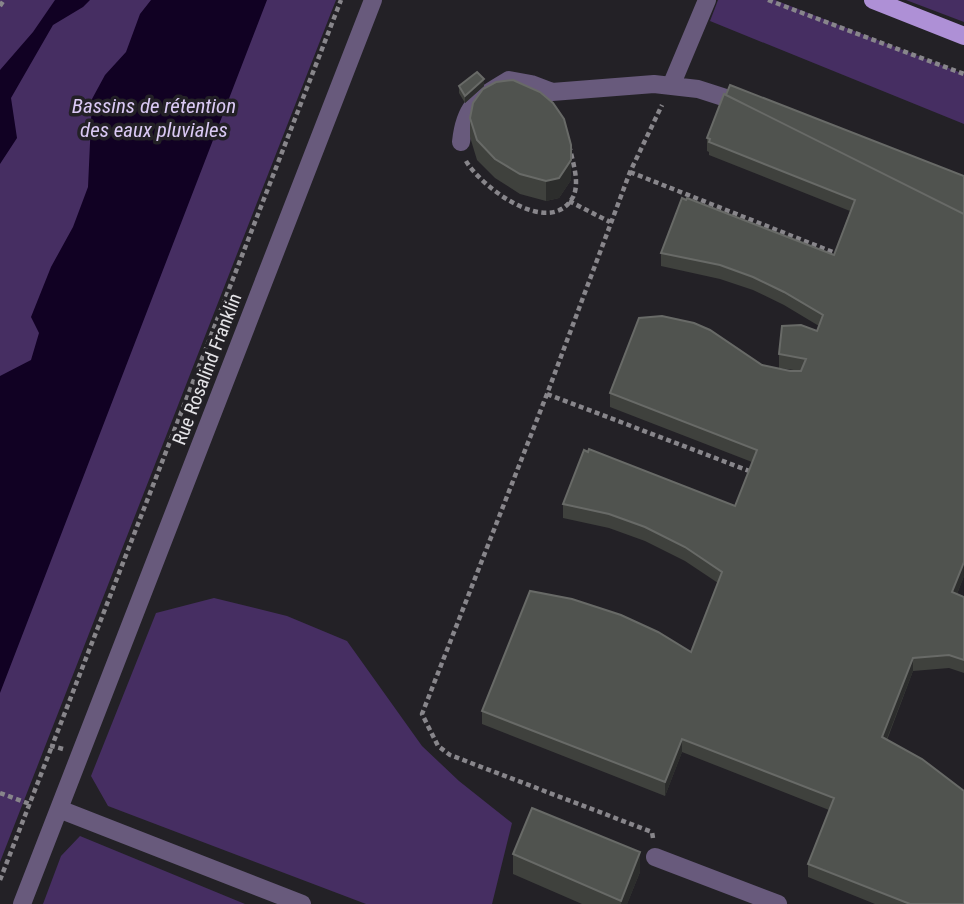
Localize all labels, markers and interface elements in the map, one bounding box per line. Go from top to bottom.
water label: Bassins de rétention des eaux pluviales [72,94,236,142]
street label: Rue Rosalind Franklin [167,290,247,448]

